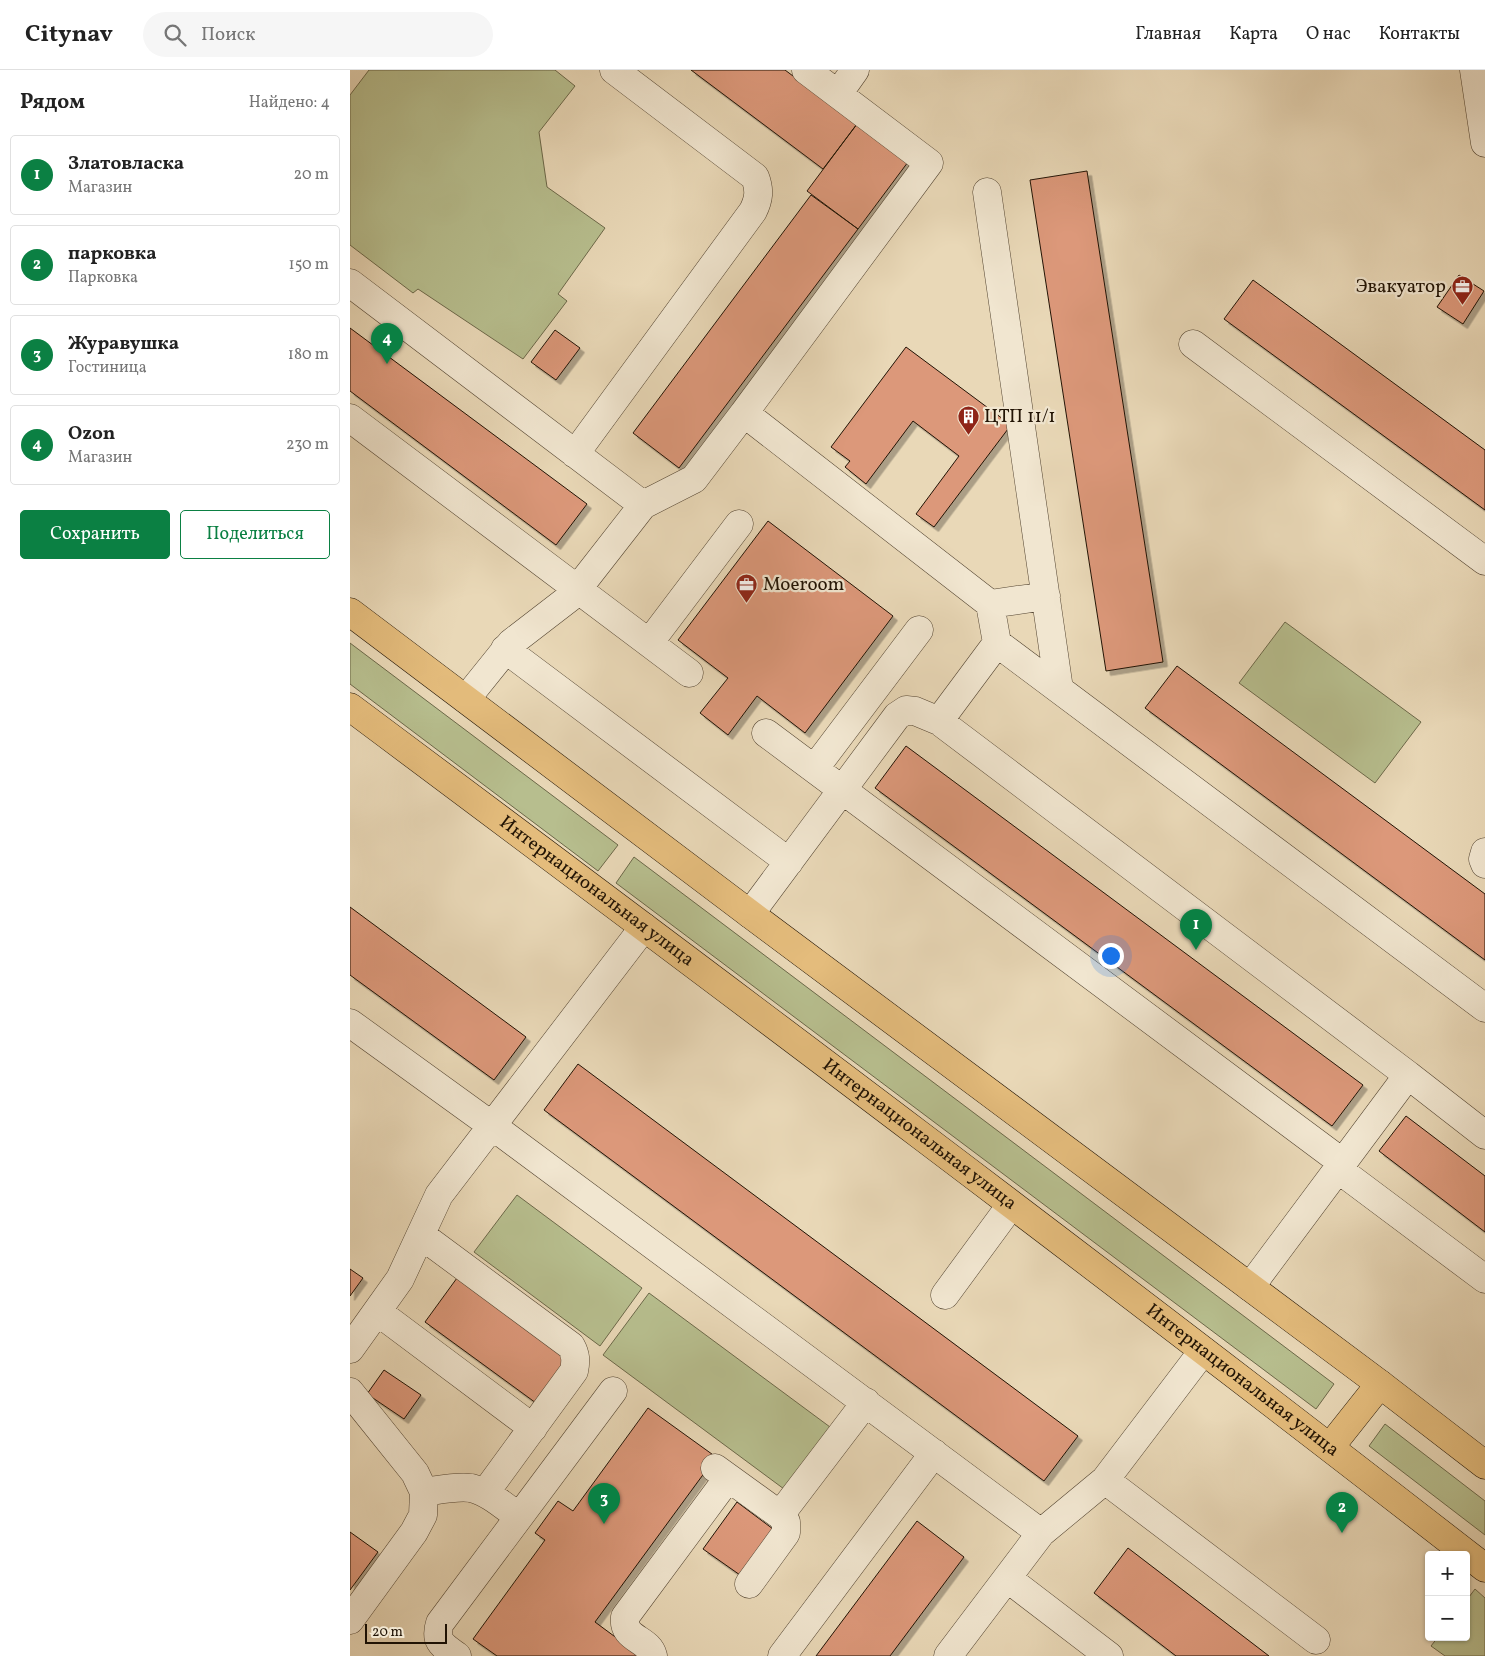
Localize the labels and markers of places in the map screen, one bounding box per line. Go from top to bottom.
place label: Эвакуатор [1356,274,1446,300]
office icon: Эвакуатор [1450,275,1474,306]
pin: 4 [371,323,403,364]
place label: ЦТП 11/1 [984,404,1056,430]
building icon: ЦТП 11/1 [956,405,980,436]
place label: Moeroom [763,572,845,598]
office icon: Moeroom [735,573,759,604]
pin: 1 [1180,909,1212,950]
pin: 3 [588,1483,620,1524]
pin: 2 [1326,1492,1358,1533]

